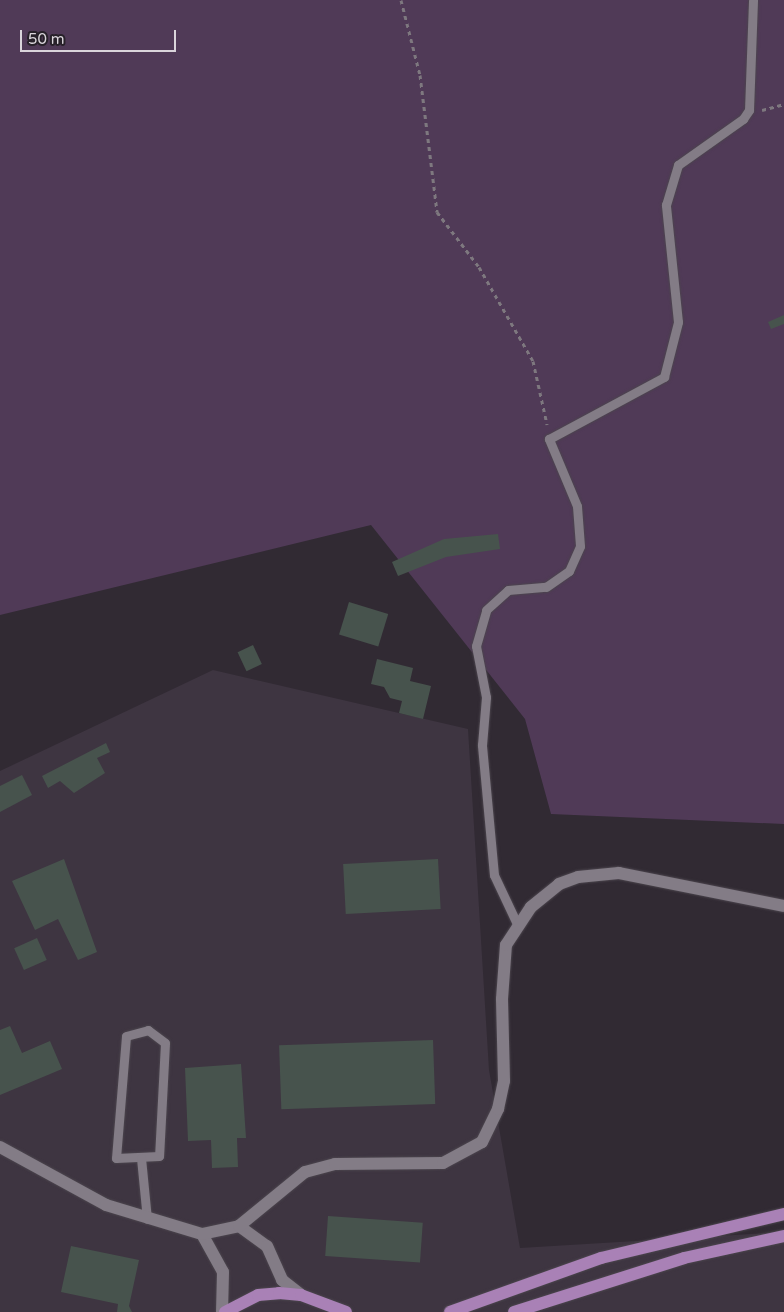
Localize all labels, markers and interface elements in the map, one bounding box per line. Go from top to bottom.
scale bar [22,20,179,52]
text: 50 m [28,30,65,48]

